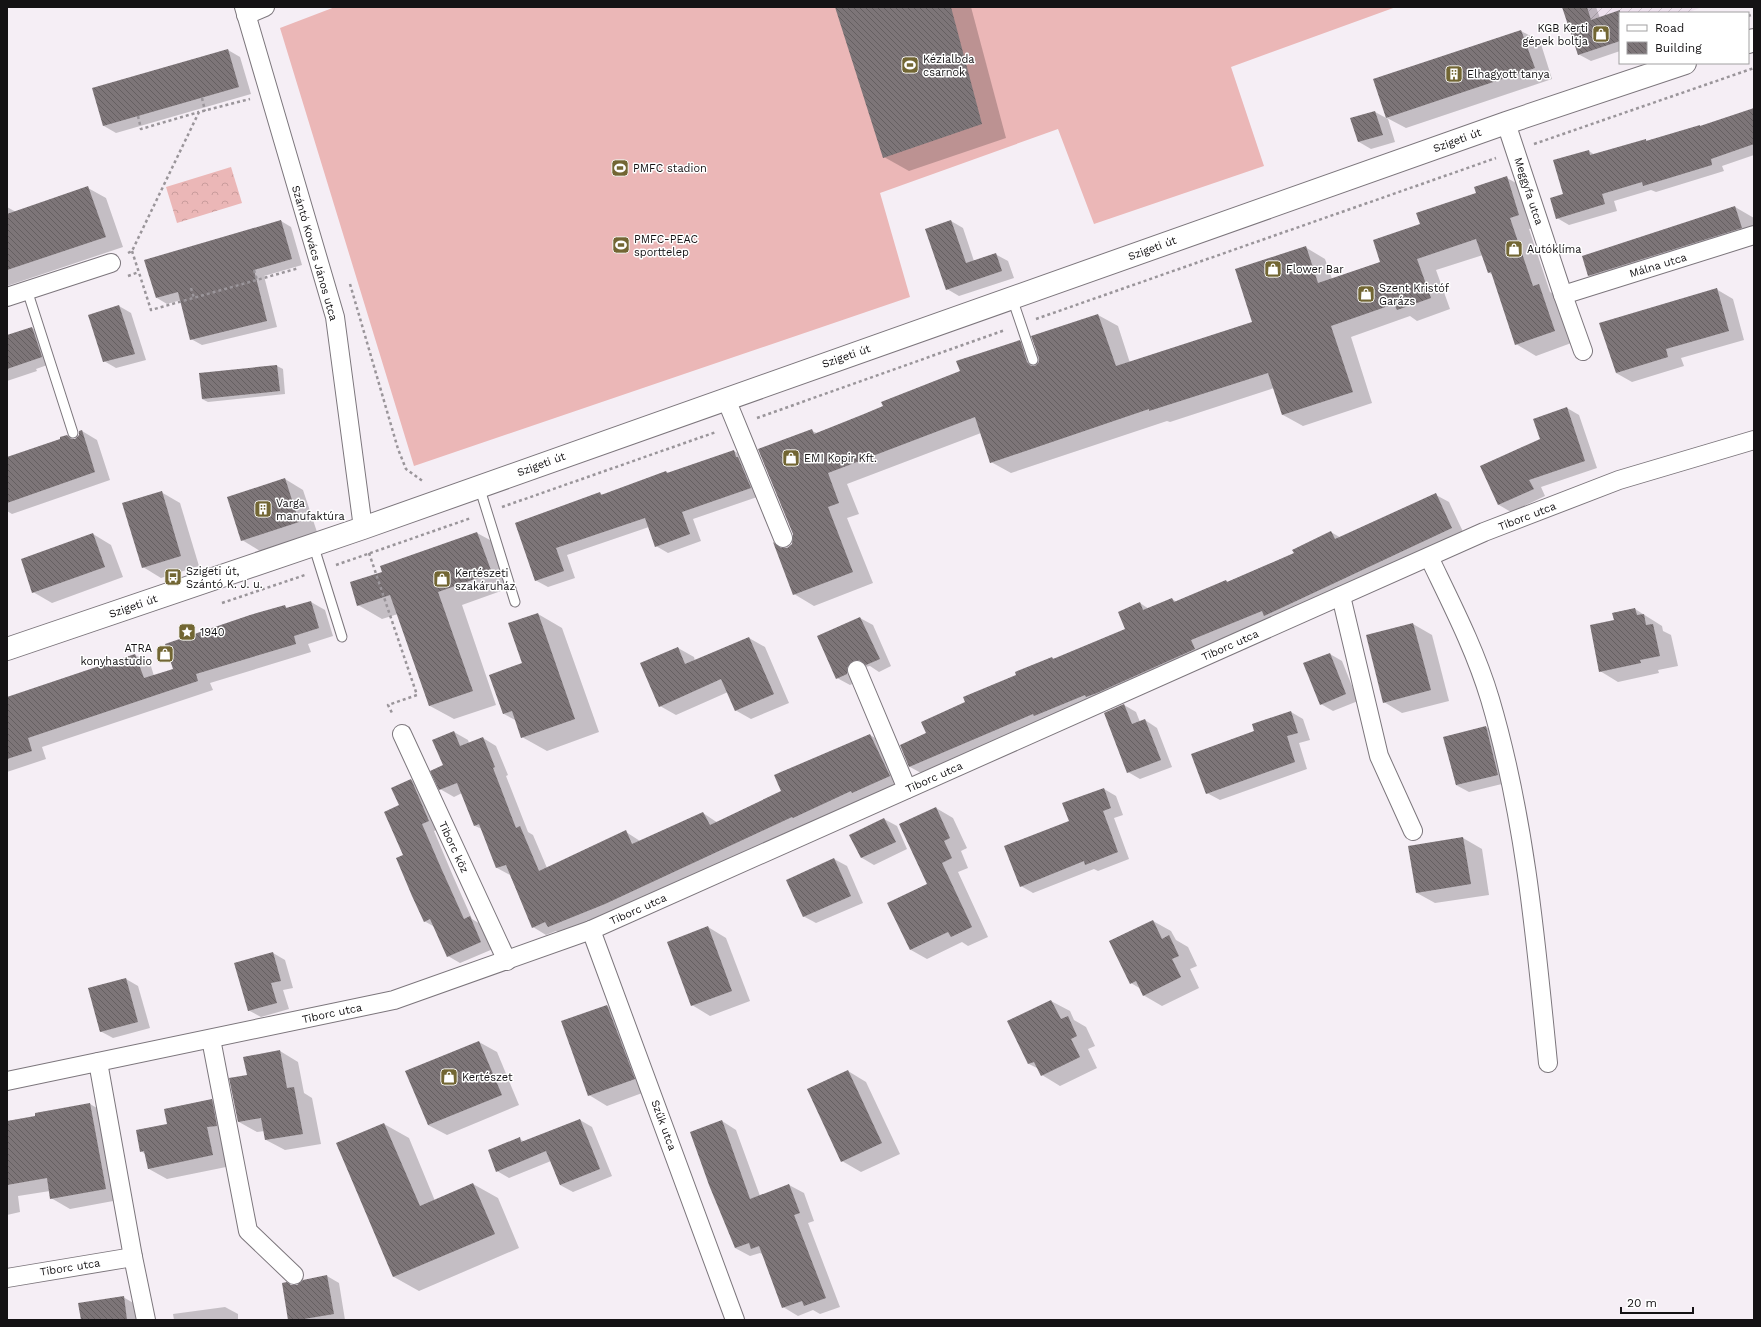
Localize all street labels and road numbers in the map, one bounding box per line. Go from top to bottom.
street label: Szigeti út [1431,126,1483,155]
street label: Meggyfa utca [1511,156,1546,227]
street label: Szántó Kovács János utca [289,184,340,322]
street label: Szigeti út [1126,234,1178,263]
street label: Málna utca [1628,251,1688,280]
street label: Szigeti út [820,342,873,371]
street label: Szigeti út [515,450,567,479]
street label: Tiborc utca [1496,499,1558,533]
street label: Szigeti út [107,592,160,621]
street label: Tiborc utca [1200,627,1261,664]
street label: Tiborc utca [904,759,965,796]
street label: Tiborc köz [436,819,471,875]
street label: Tiborc utca [608,891,669,928]
street label: Tiborc utca [301,1001,363,1026]
street label: Szűk utca [648,1098,679,1152]
street label: Tiborc utca [39,1256,101,1279]

